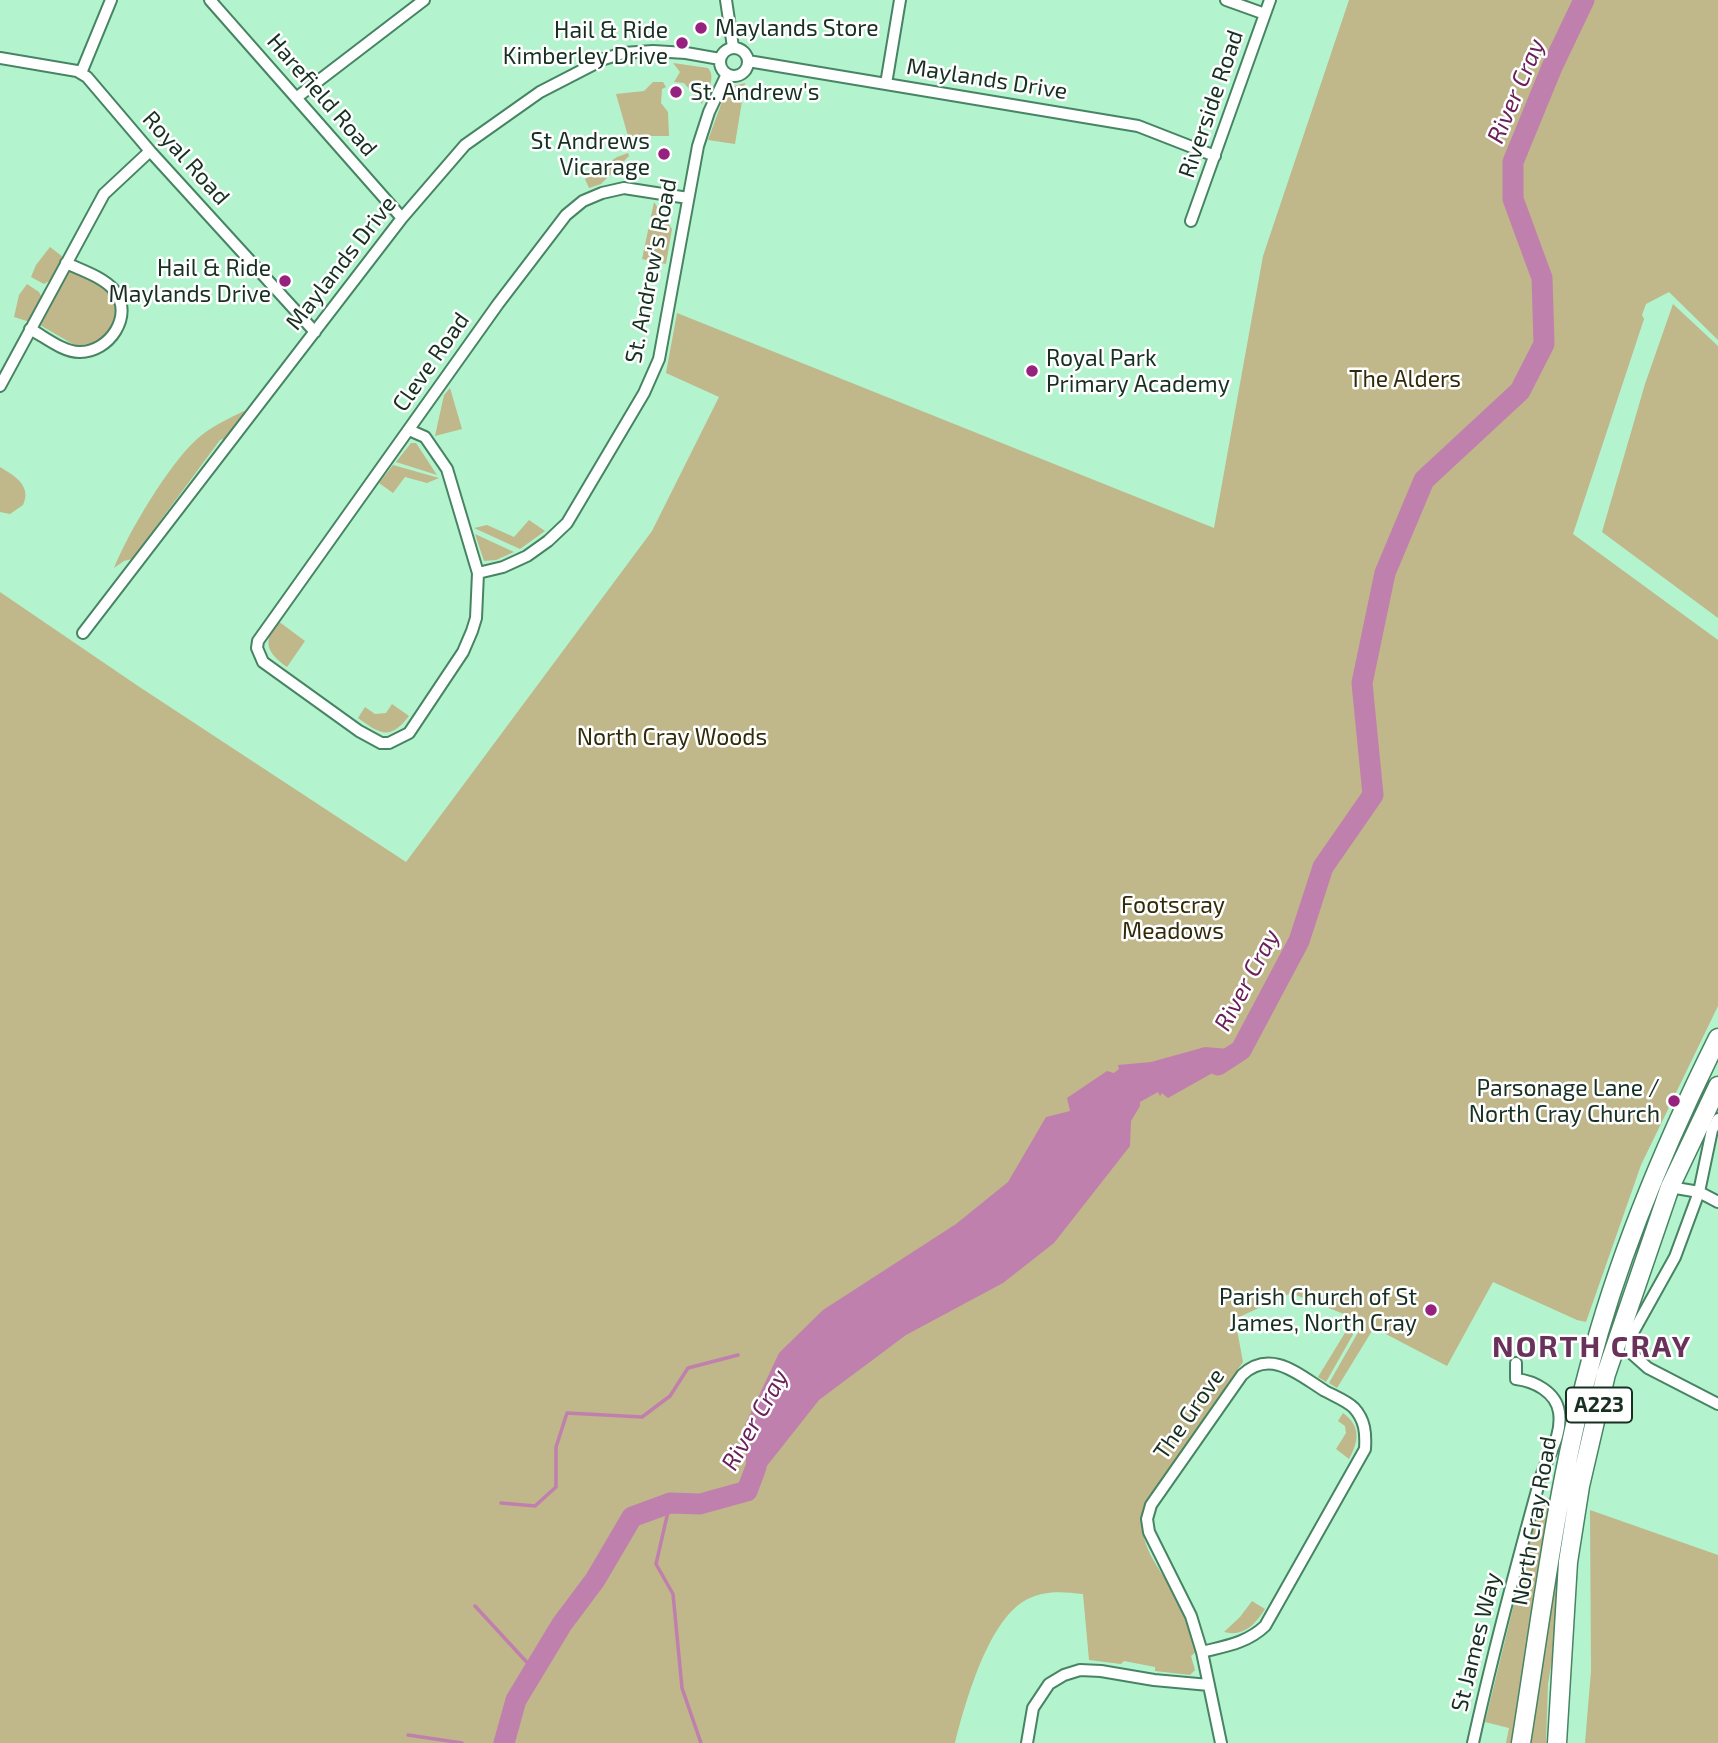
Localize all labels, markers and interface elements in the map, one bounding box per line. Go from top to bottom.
place label: Maylands Store [715,14,879,42]
place label: Hail & Ride Kimberley Drive [503,16,668,70]
marker: Maylands Store [693,20,709,36]
street label: Riverside Road [1173,26,1249,182]
street label: Harefield Road [261,28,383,162]
water label: River Cray [1481,34,1551,148]
marker: Hail & Ride Kimberley Drive [674,35,690,51]
street label: Maylands Drive [905,53,1069,105]
place label: St. Andrew's [690,78,819,106]
marker: St. Andrew's [668,84,684,100]
street label: Royal Road [137,105,235,211]
place label: St Andrews Vicarage [531,127,650,181]
marker: St Andrews Vicarage [656,146,672,162]
street label: St. Andrew's Road [620,176,682,366]
street label: Maylands Drive [280,191,402,335]
place label: Hail & Ride Maylands Drive [109,254,271,308]
marker: Hail & Ride Maylands Drive [277,273,293,289]
street label: Cleve Road [387,307,475,417]
place label: Royal Park Primary Academy [1046,344,1230,398]
marker: Royal Park Primary Academy [1024,363,1040,379]
park label: The Alders [1349,365,1461,393]
park label: North Cray Woods [577,723,767,751]
park label: Footscray Meadows [1121,891,1225,945]
water label: River Cray [1208,924,1286,1036]
place label: Parsonage Lane / North Cray Church [1469,1074,1660,1128]
marker: Parsonage Lane / North Cray Church [1666,1093,1682,1109]
place label: Parish Church of St James, North Cray [1219,1283,1417,1337]
marker: Parish Church of St James, North Cray [1423,1302,1439,1318]
district label: NORTH CRAY [1493,1329,1691,1365]
street label: The Grove [1148,1363,1230,1465]
water label: River Cray [716,1365,794,1475]
road number: A223 [1566,1388,1632,1422]
street label: North Cray Road [1506,1434,1562,1608]
street label: St James Way [1445,1569,1507,1715]

